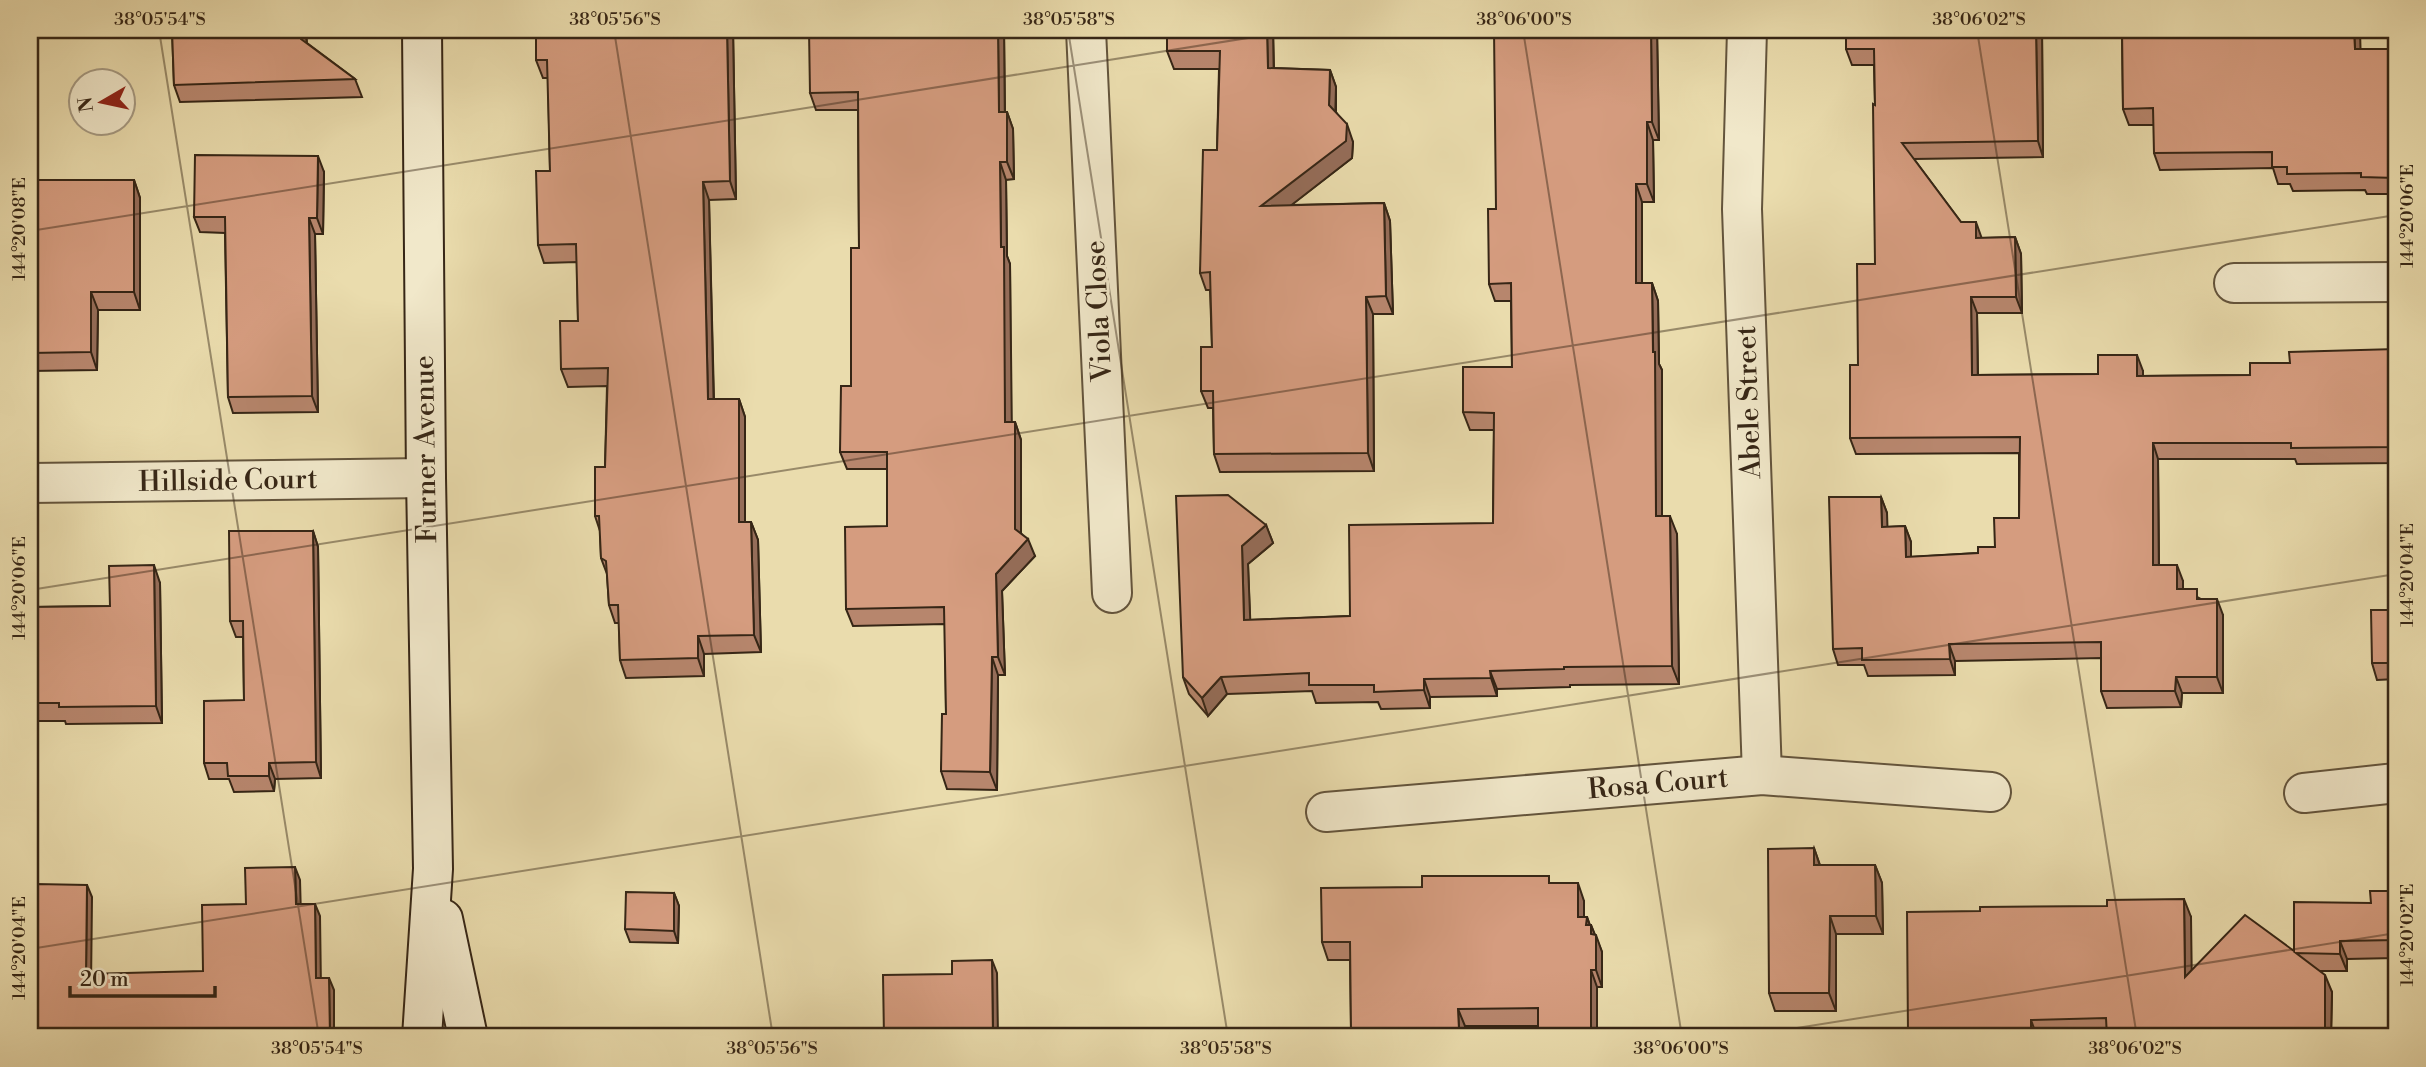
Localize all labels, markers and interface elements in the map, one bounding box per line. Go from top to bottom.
text: 38°05'54"S [114,8,206,31]
text: 38°05'56"S [569,8,661,31]
text: 38°05'58"S [1023,8,1115,31]
text: 38°06'00"S [1476,8,1572,31]
text: 38°06'02"S [1932,8,2026,31]
north arrow [66,66,136,136]
text: N [73,95,99,114]
text: 144°20'06"E [2396,164,2419,268]
text: 144°20'08"E [8,177,31,281]
street label: Viola Close [1078,240,1120,383]
street label: Abele Street [1729,325,1769,480]
street label: Furner Avenue [407,355,445,543]
street label: Hillside Court [138,462,318,500]
text: 144°20'04"E [2396,523,2419,627]
text: 144°20'06"E [8,536,31,640]
street label: Rosa Court [1586,760,1730,808]
text: 144°20'02"E [2396,883,2419,987]
text: 144°20'04"E [8,896,31,1000]
scale bar [70,955,215,999]
text: 20 m [80,967,129,993]
text: 38°05'54"S [271,1037,363,1060]
text: 38°05'56"S [726,1037,818,1060]
text: 38°05'58"S [1180,1037,1272,1060]
text: 38°06'00"S [1633,1037,1729,1060]
text: 38°06'02"S [2088,1037,2182,1060]

